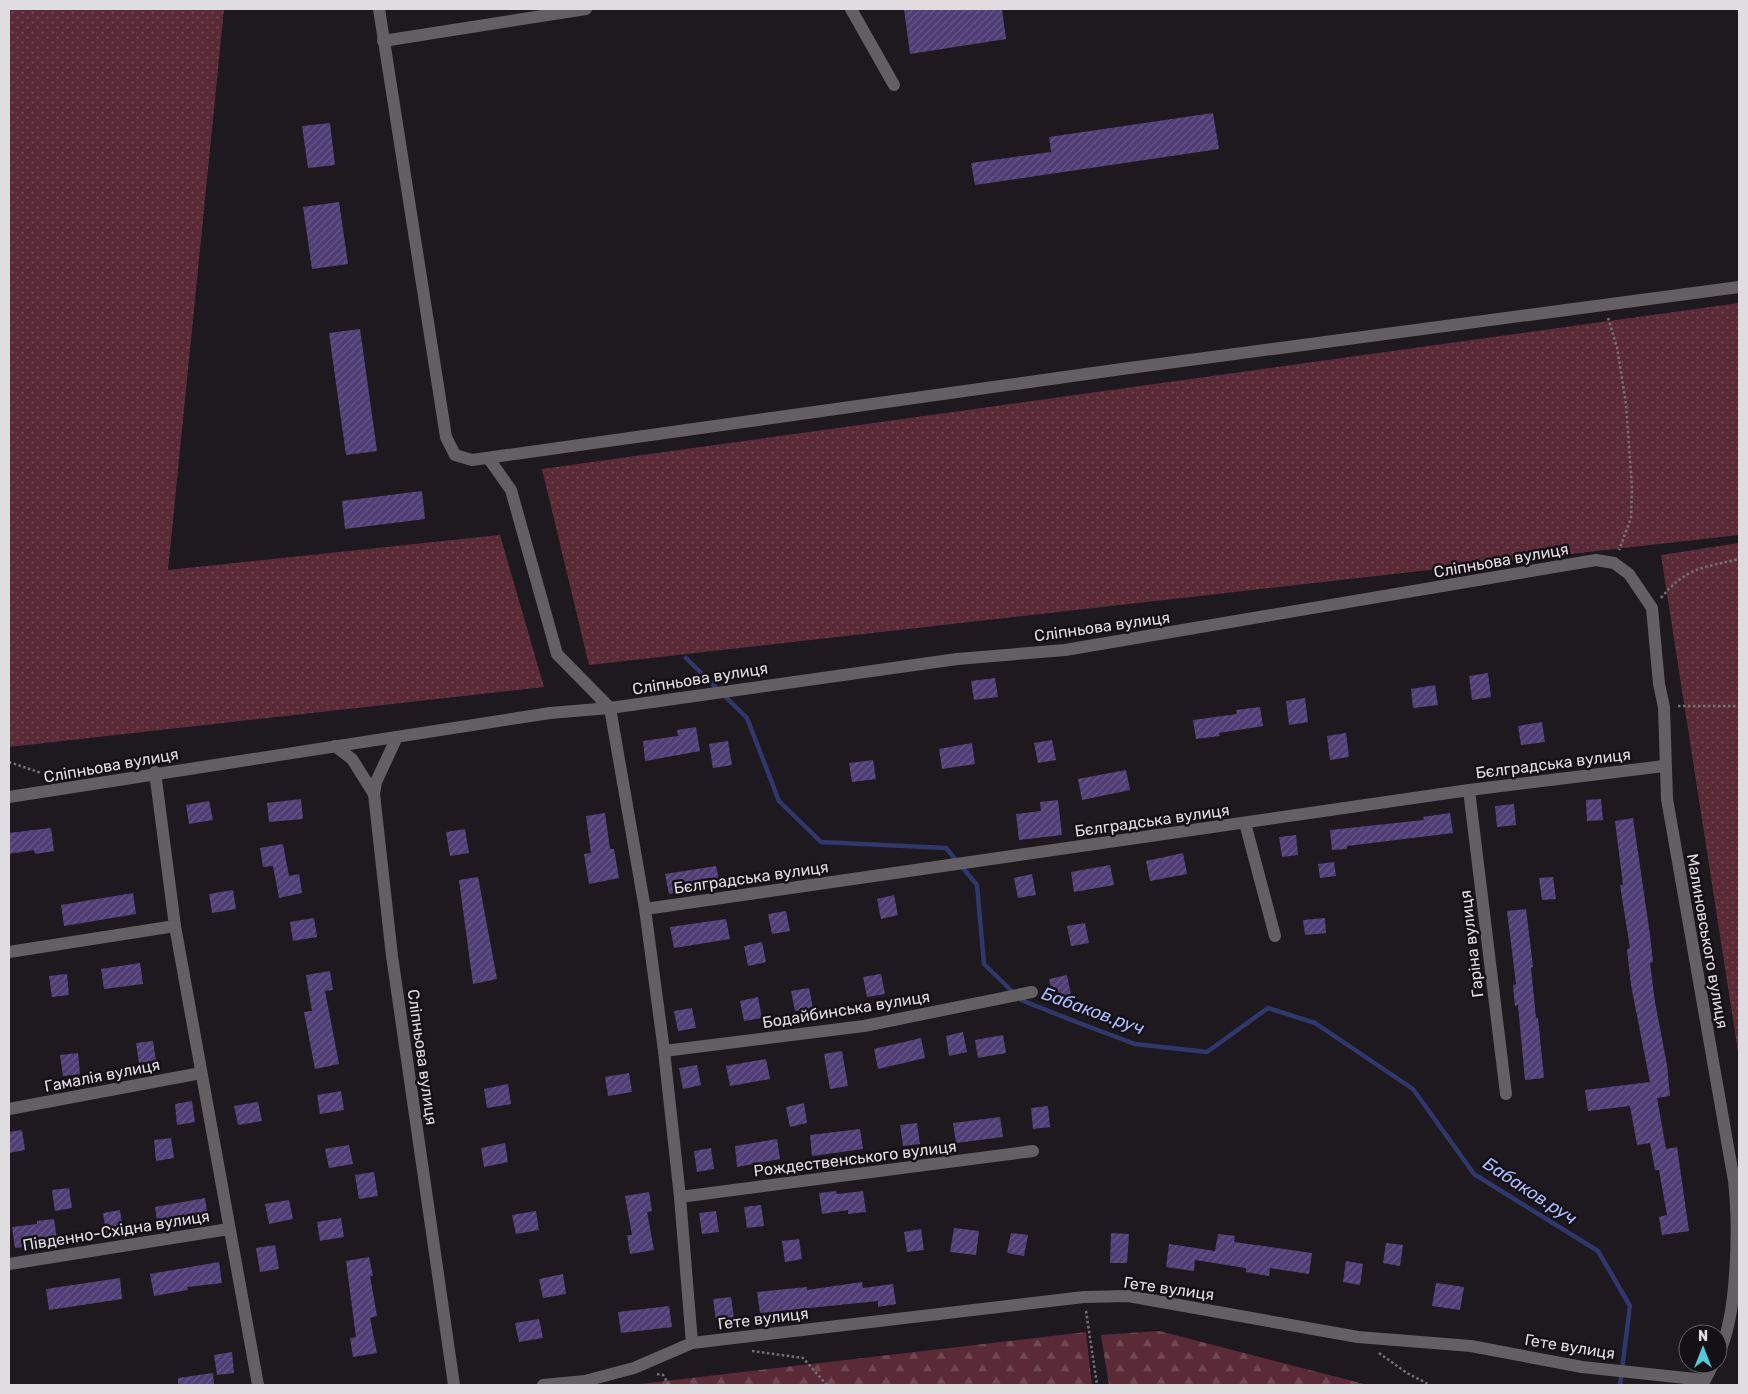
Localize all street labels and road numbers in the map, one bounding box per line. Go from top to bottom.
street label: Сліпньова вулиця [1432,539,1570,582]
street label: Сліпньова вулиця [1033,608,1171,645]
street label: Сліпньова вулиця [631,658,769,699]
street label: Сліпньова вулиця [42,744,180,787]
street label: Бєлградська вулиця [1474,745,1632,782]
street label: Бєлградська вулиця [1073,800,1231,841]
street label: Малиновського вулиця [1683,852,1732,1030]
street label: Бєлградська вулиця [672,857,830,898]
street label: Гаріна вулиця [1455,889,1488,999]
street label: Бодайбинська вулиця [761,987,931,1032]
street label: Сліпньова вулиця [404,988,441,1126]
street label: Гамалія вулиця [43,1055,162,1096]
street label: Рождественського вулиця [752,1137,958,1180]
street label: Південно-Східна вулиця [21,1206,211,1255]
street label: Гете вулиця [1122,1273,1215,1304]
street label: Гете вулиця [717,1304,810,1333]
street label: Гете вулиця [1523,1330,1616,1363]

